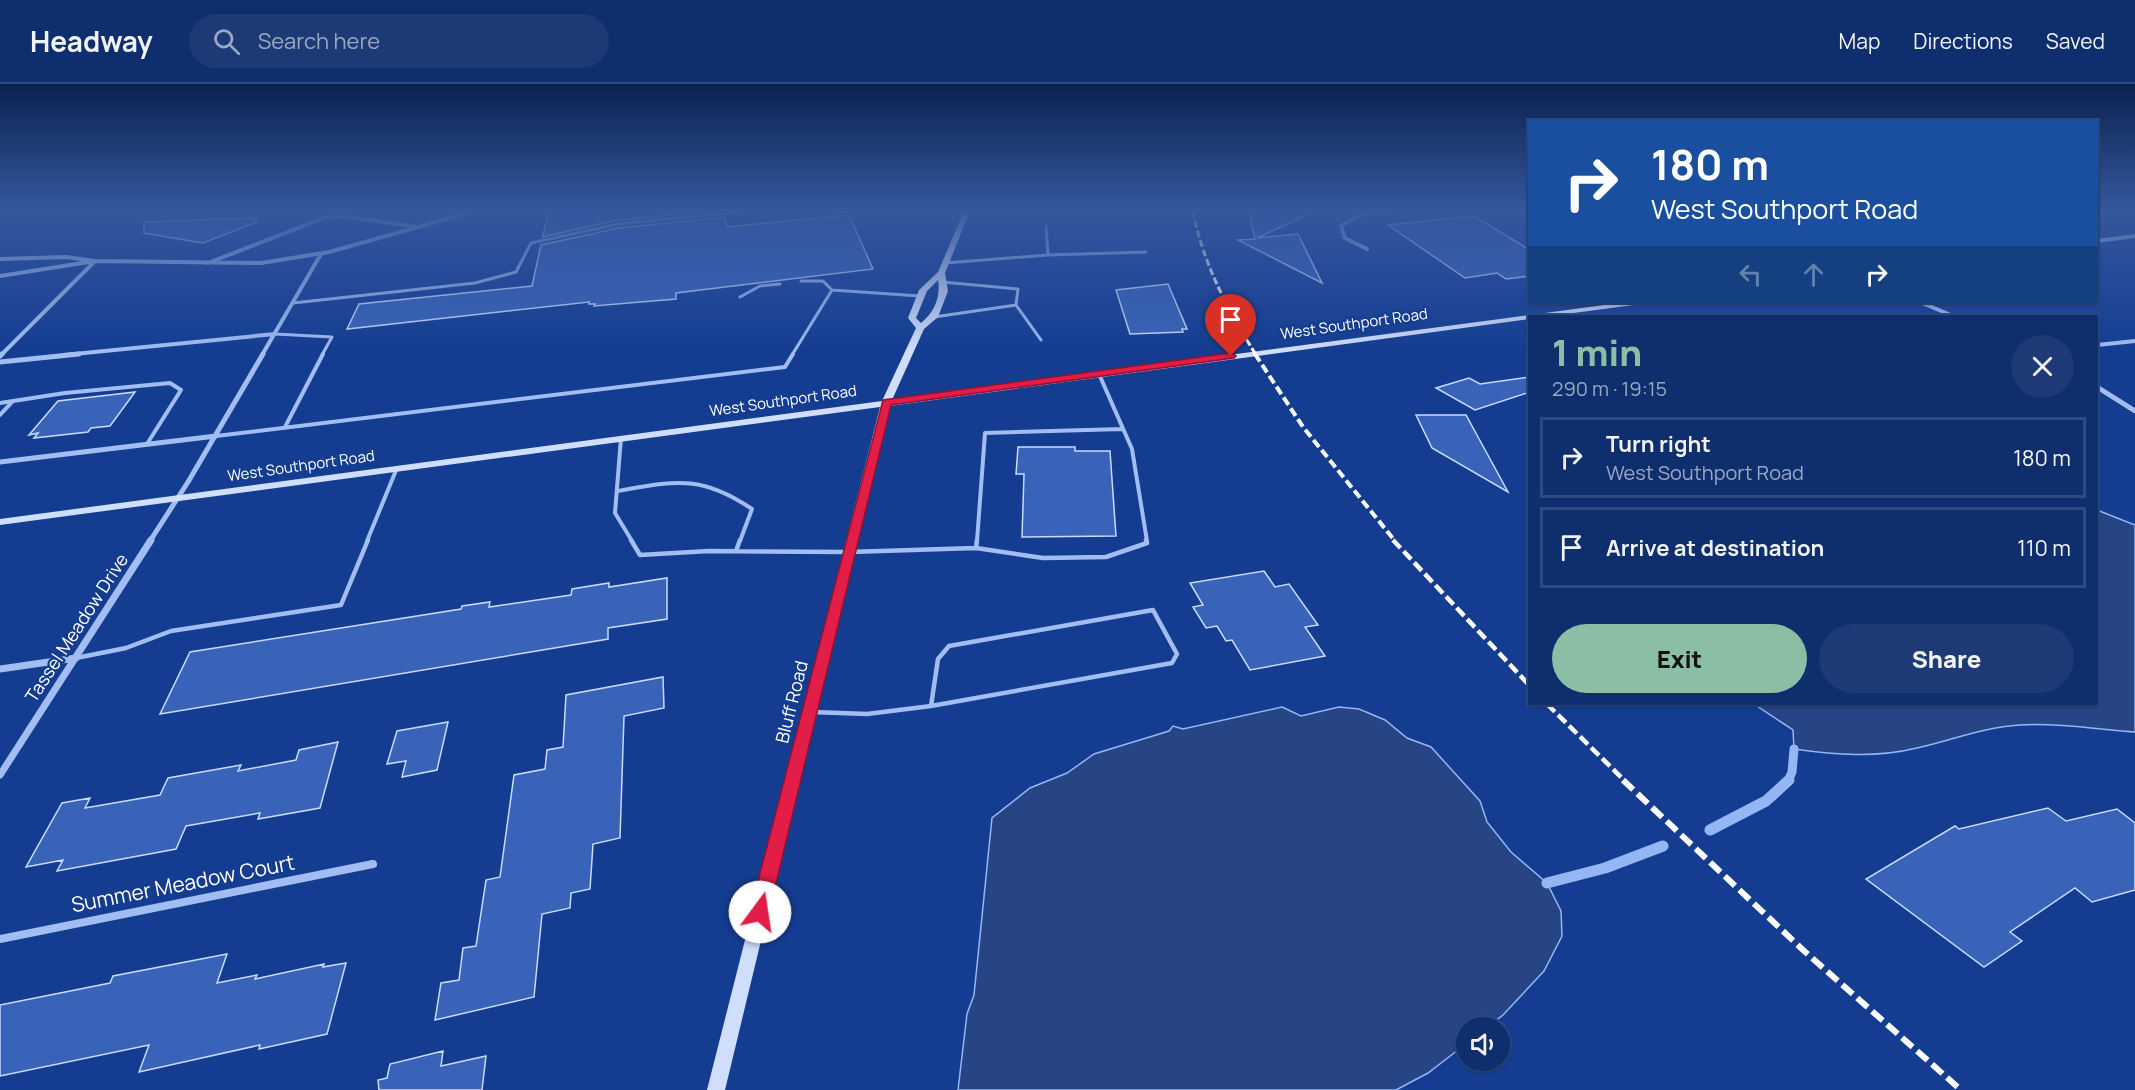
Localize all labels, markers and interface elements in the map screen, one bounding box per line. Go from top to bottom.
search box [189,14,609,68]
text: Headway [30,22,153,60]
icon: search [210,25,243,58]
text: Search here [258,26,380,56]
text: Map [1839,27,1880,55]
text: Directions [1913,27,2013,55]
text: Saved [2046,27,2105,55]
text: 180 m [1651,135,1769,193]
icon: right [1552,144,1630,222]
text: West Southport Road [1651,190,1918,227]
icon: left [1734,258,1767,291]
icon: ahead [1797,258,1830,291]
icon: right [1860,258,1893,291]
pin [1205,294,1256,356]
icon: arrive [1214,303,1247,336]
street label: West Southport Road [1279,303,1429,344]
text: 1 min [1552,328,1642,377]
button: close [2011,335,2074,398]
text: 290 m · 19:15 [1552,375,1667,402]
street label: West Southport Road [708,380,858,421]
text: Turn right [1606,429,1711,459]
icon: right [1555,441,1588,474]
text: 180 m [2013,443,2071,473]
street label: West Southport Road [226,445,376,486]
text: West Southport Road [1606,459,1804,486]
icon: arrive [1555,531,1588,564]
text: Arrive at destination [1606,533,1824,563]
text: 110 m [2017,533,2071,563]
street label: Tassel Meadow Drive [19,549,133,706]
button: Exit [1552,624,1807,693]
button: Share [1819,624,2074,693]
street label: Bluff Road [769,658,813,745]
street label: Summer Meadow Court [69,848,297,918]
position arrow [728,880,792,944]
map controls [1456,1017,1510,1071]
button: sound [1456,1017,1510,1071]

